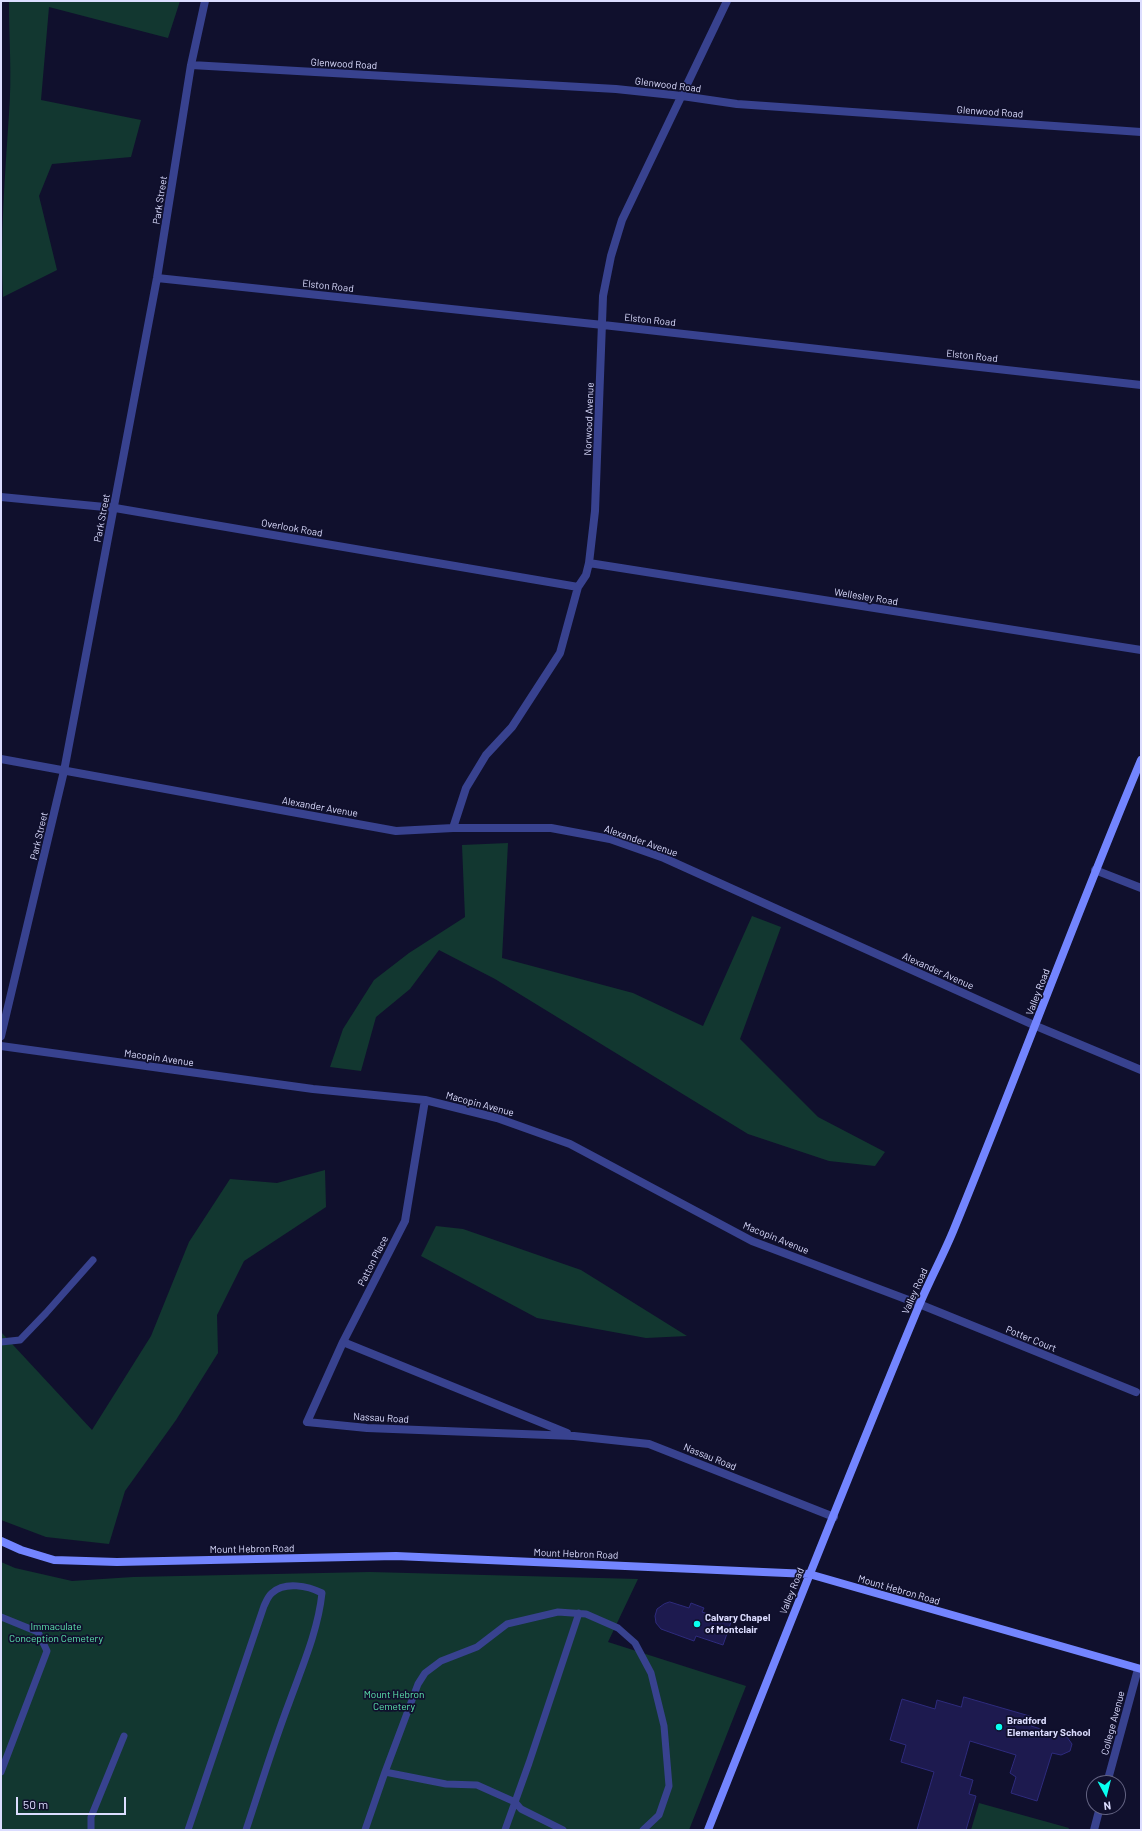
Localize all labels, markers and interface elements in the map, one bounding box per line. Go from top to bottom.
street label: Glenwood Road [310,56,378,72]
street label: Glenwood Road [634,75,702,95]
street label: Glenwood Road [956,104,1024,120]
street label: Park Street [150,175,170,225]
street label: Elston Road [302,277,354,295]
street label: Elston Road [624,311,676,329]
street label: Elston Road [946,347,998,365]
street label: Norwood Avenue [582,382,596,456]
street label: Park Street [91,493,113,543]
street label: Overlook Road [260,517,324,539]
street label: Wellesley Road [833,586,899,608]
street label: Alexander Avenue [281,794,359,820]
street label: Park Street [28,811,50,861]
street label: Alexander Avenue [603,823,679,859]
street label: Alexander Avenue [900,950,976,992]
street label: Valley Road [1024,967,1052,1017]
street label: Macopin Avenue [123,1047,195,1069]
street label: Macopin Avenue [445,1089,515,1119]
street label: Macopin Avenue [741,1219,811,1257]
street label: Patton Place [355,1234,391,1288]
street label: Valley Road [900,1266,930,1316]
street label: Potter Court [1004,1323,1058,1355]
street label: Nassau Road [353,1411,409,1425]
street label: Nassau Road [682,1441,738,1473]
street label: Mount Hebron Road [209,1542,295,1556]
street label: Mount Hebron Road [533,1547,619,1561]
street label: Valley Road [777,1566,807,1616]
street label: Mount Hebron Road [857,1573,941,1607]
place label: Calvary Chapel of Montclair [705,1612,770,1636]
marker: Calvary Chapel of Montclair [692,1619,702,1629]
park label: Immaculate Conception Cemetery [9,1621,103,1644]
park label: Mount Hebron Cemetery [364,1689,424,1712]
street label: College Avenue [1099,1690,1127,1756]
place label: Bradford Elementary School [1007,1715,1090,1738]
marker: Bradford Elementary School [994,1722,1004,1732]
north arrow [1086,1775,1126,1815]
scale bar [18,1789,128,1815]
text: 50 m [23,1797,48,1811]
text: N [1103,1800,1112,1813]

